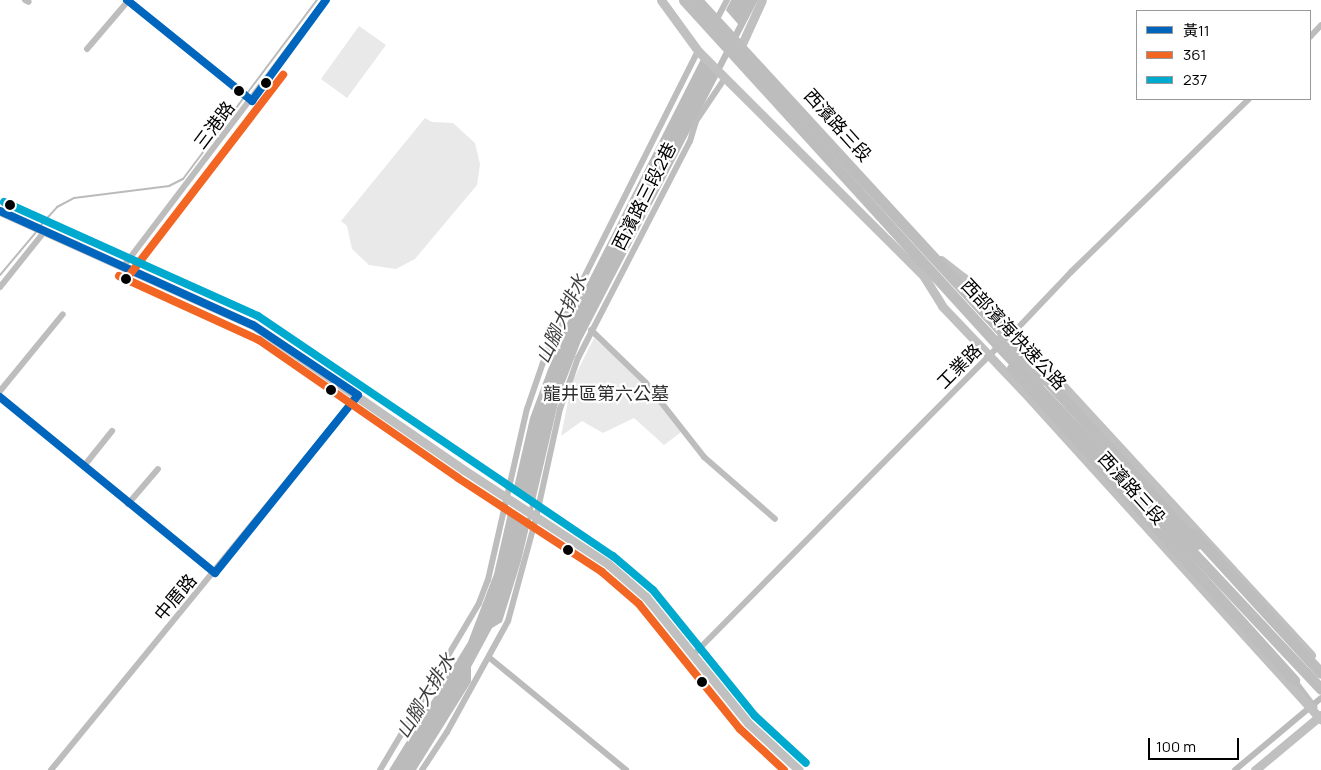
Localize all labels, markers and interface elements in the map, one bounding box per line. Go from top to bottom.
legend [1136,10,1311,100]
text: 黃11 [1183,20,1210,41]
text: 361 [1183,44,1206,65]
text: 237 [1183,69,1207,90]
unlabelled marker [261,78,271,88]
street label: 西濱路三段 [800,84,876,166]
unlabelled marker [234,86,244,96]
street label: 三港路 [189,97,239,153]
street label: 西濱路三段2巷 [608,138,680,254]
unlabelled marker [5,200,15,210]
water label: 山腳大排水 [532,271,592,367]
unlabelled marker [121,274,131,284]
street label: 西部濱海快速公路 [957,274,1071,394]
street label: 工業路 [932,339,986,393]
park label: 龍井區第六公墓 [543,382,669,404]
unlabelled marker [326,385,336,395]
street label: 西濱路三段 [1094,447,1170,529]
unlabelled marker [563,545,573,555]
street label: 中厝路 [149,569,201,625]
water label: 山腳大排水 [392,649,460,743]
unlabelled marker [697,677,707,687]
scale bar [1151,728,1242,760]
text: 100 m [1156,736,1196,757]

